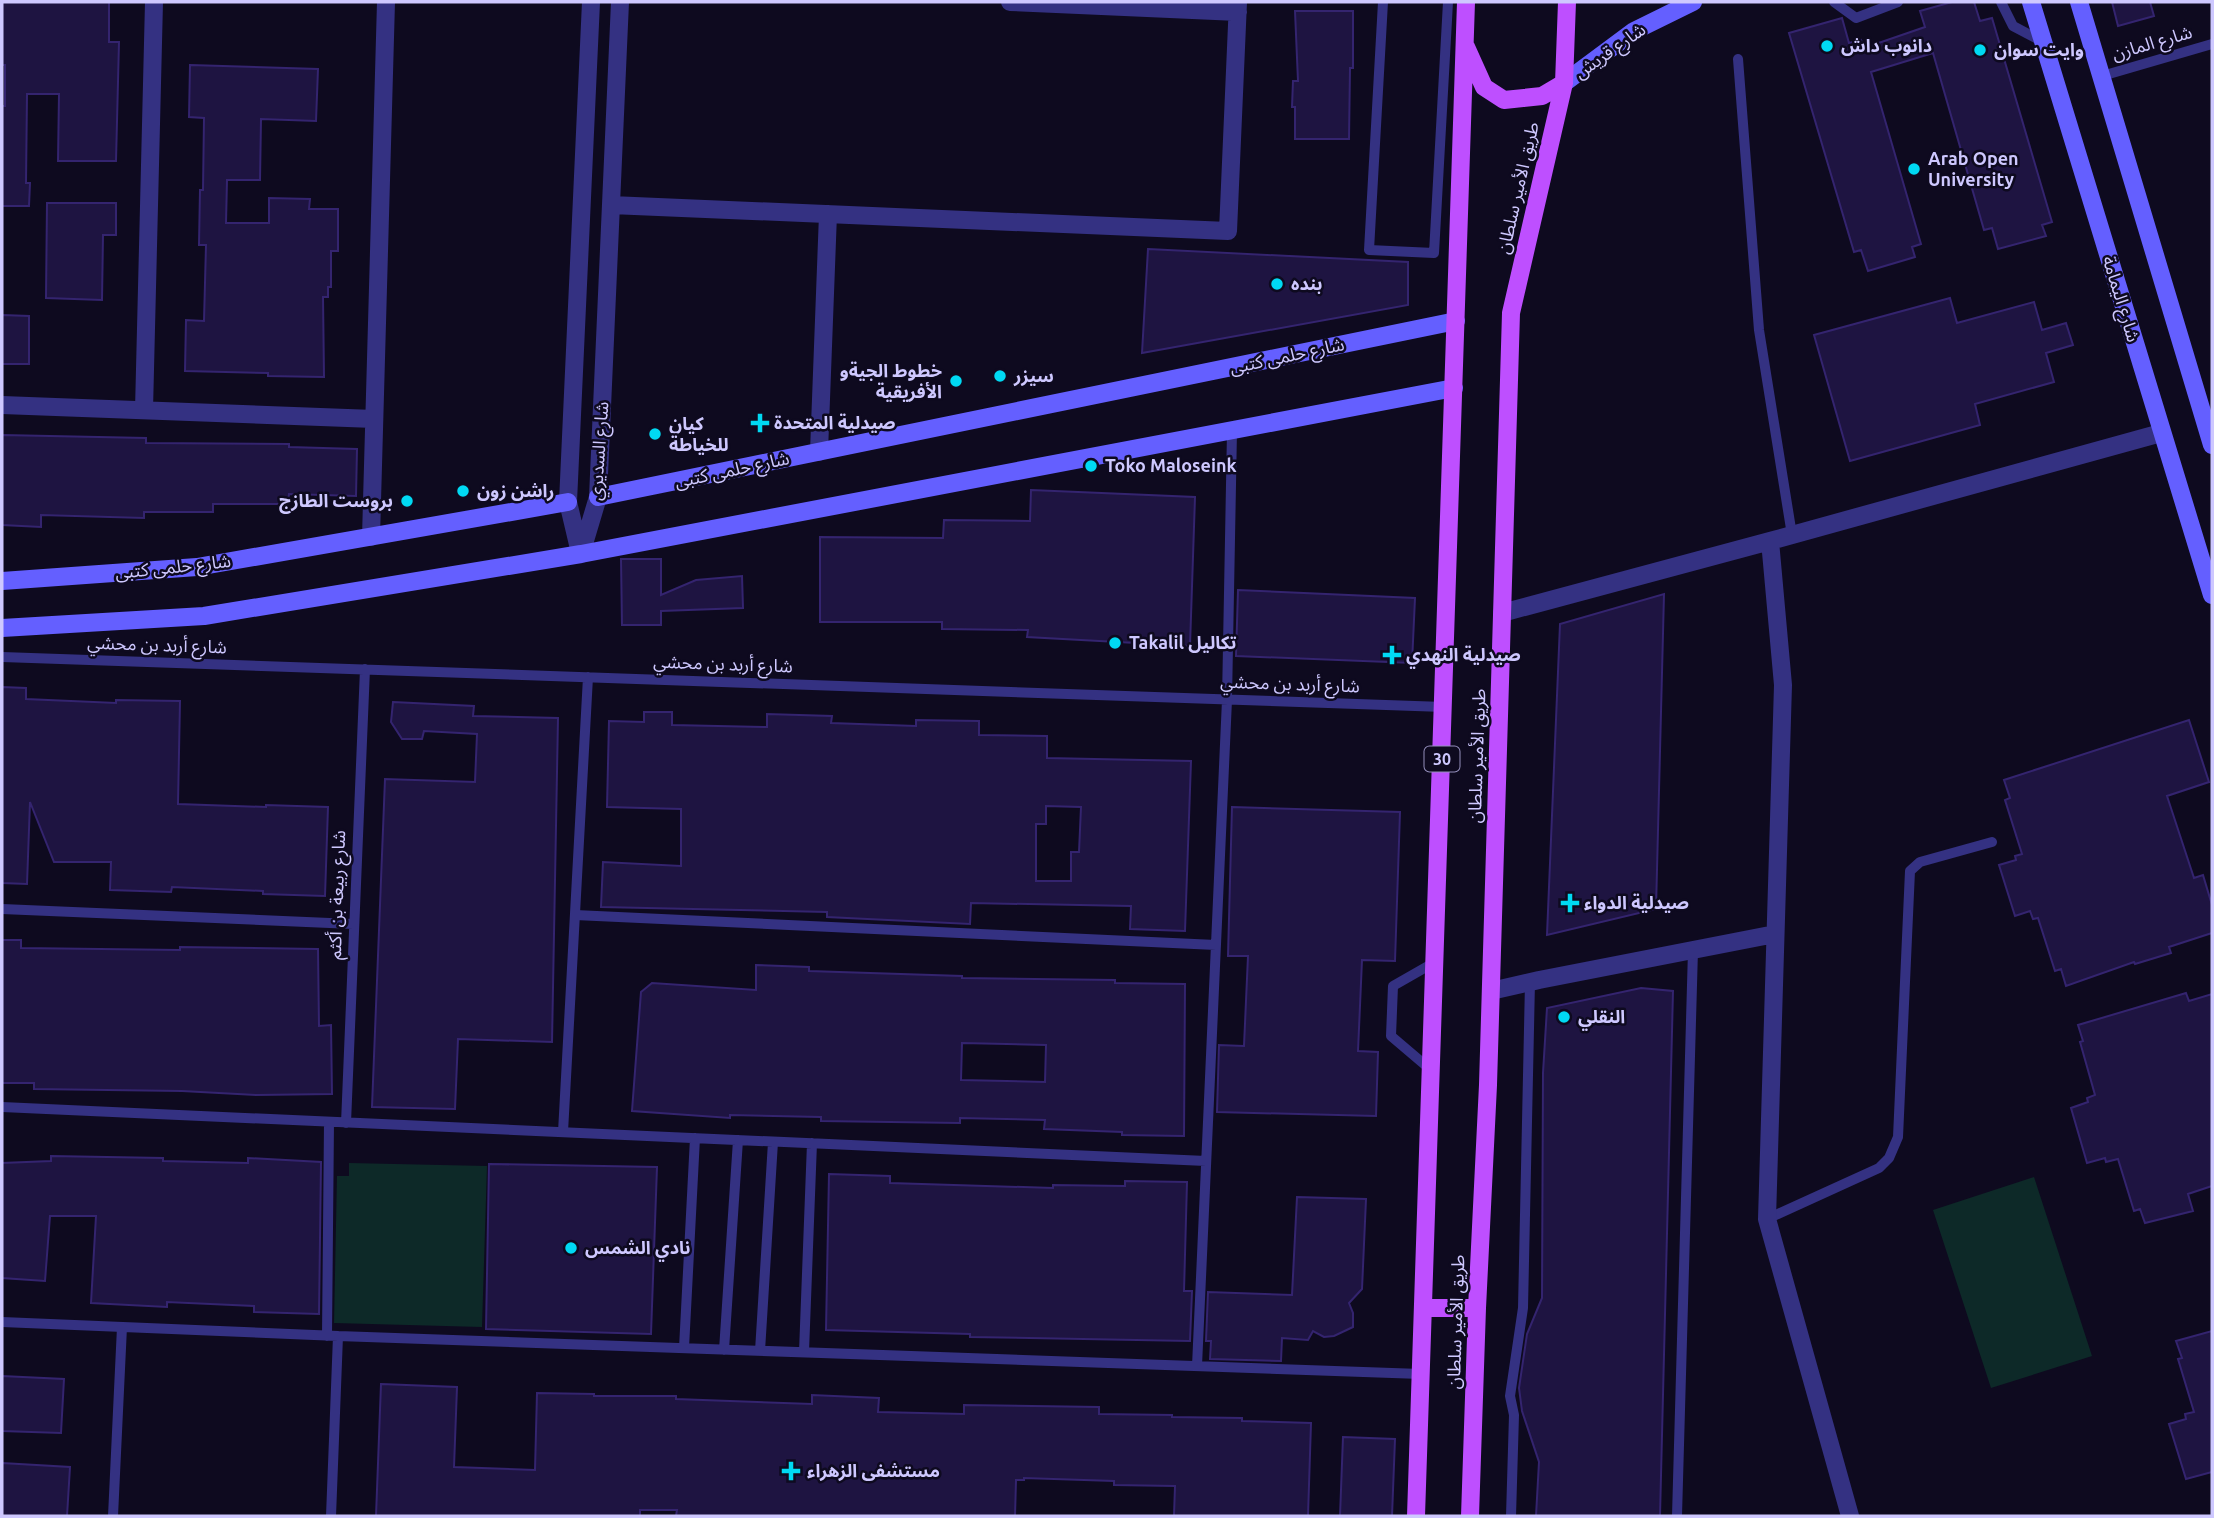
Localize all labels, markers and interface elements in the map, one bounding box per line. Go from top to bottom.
street label: شارع قريش [1570,18,1652,86]
street label: شارع المازن [2109,21,2196,68]
place label: دانوب داش [1841,35,1932,56]
marker: دانوب داش [1819,38,1835,54]
place label: وايت سوان [1994,39,2084,60]
marker: وايت سوان [1972,42,1988,58]
street label: طريق الأمير سلطان [1492,120,1544,256]
place label: Arab Open University [1928,148,2019,189]
marker: Arab Open University [1906,161,1922,177]
street label: شارع اليمامة [2095,253,2144,346]
place label: بنده [1291,273,1322,294]
marker: بنده [1269,276,1285,292]
street label: شارع حلمى كتبى [1228,333,1347,382]
place label: خطوط الجيةو الأفريقية [840,360,942,403]
place label: سيزر [1013,365,1054,387]
marker: سيزر [992,368,1008,384]
marker: خطوط الجيةو الأفريقية [948,373,964,389]
street label: شارع السديري [585,401,616,501]
place label: صيدلية المتحدة [774,412,896,433]
place label: كيان للخياطة [669,413,729,455]
marker: صيدلية المتحدة [752,415,768,431]
marker: كيان للخياطة [647,426,663,442]
street label: شارع حلمى كتبى [673,447,792,496]
place label: Toko Maloseink [1105,455,1237,475]
marker: Toko Maloseink [1083,458,1099,474]
place label: راشن زون [477,480,554,502]
marker: راشن زون [455,483,471,499]
place label: بروست الطازج [279,490,393,514]
marker: بروست الطازج [399,493,415,509]
street label: شارع حلمى كتبى [114,550,232,587]
street label: شارع أربد بن محشي [87,631,227,661]
place label: Takalil تكاليل [1129,632,1237,653]
marker: Takalil تكاليل [1107,635,1123,651]
place label: صيدلية النهدي [1406,644,1521,669]
marker: صيدلية النهدي [1384,647,1400,663]
street label: شارع أربد بن محشي [653,650,793,680]
street label: شارع أربد بن محشي [1220,670,1360,700]
street label: طريق الأمير سلطان [1464,688,1490,824]
road number: 30 [1424,746,1460,772]
street label: شارع ربيعة بن أكثم [323,830,353,960]
place label: صيدلية الدواء [1584,892,1689,913]
marker: صيدلية الدواء [1562,895,1578,911]
place label: النقلي [1578,1006,1625,1031]
marker: النقلي [1556,1009,1572,1025]
place label: نادي الشمس [585,1237,691,1262]
marker: نادي الشمس [563,1240,579,1256]
street label: طريق الأمير سلطان [1443,1254,1469,1390]
place label: مستشفى الزهراء [807,1460,940,1482]
marker: مستشفى الزهراء [781,1461,801,1481]

